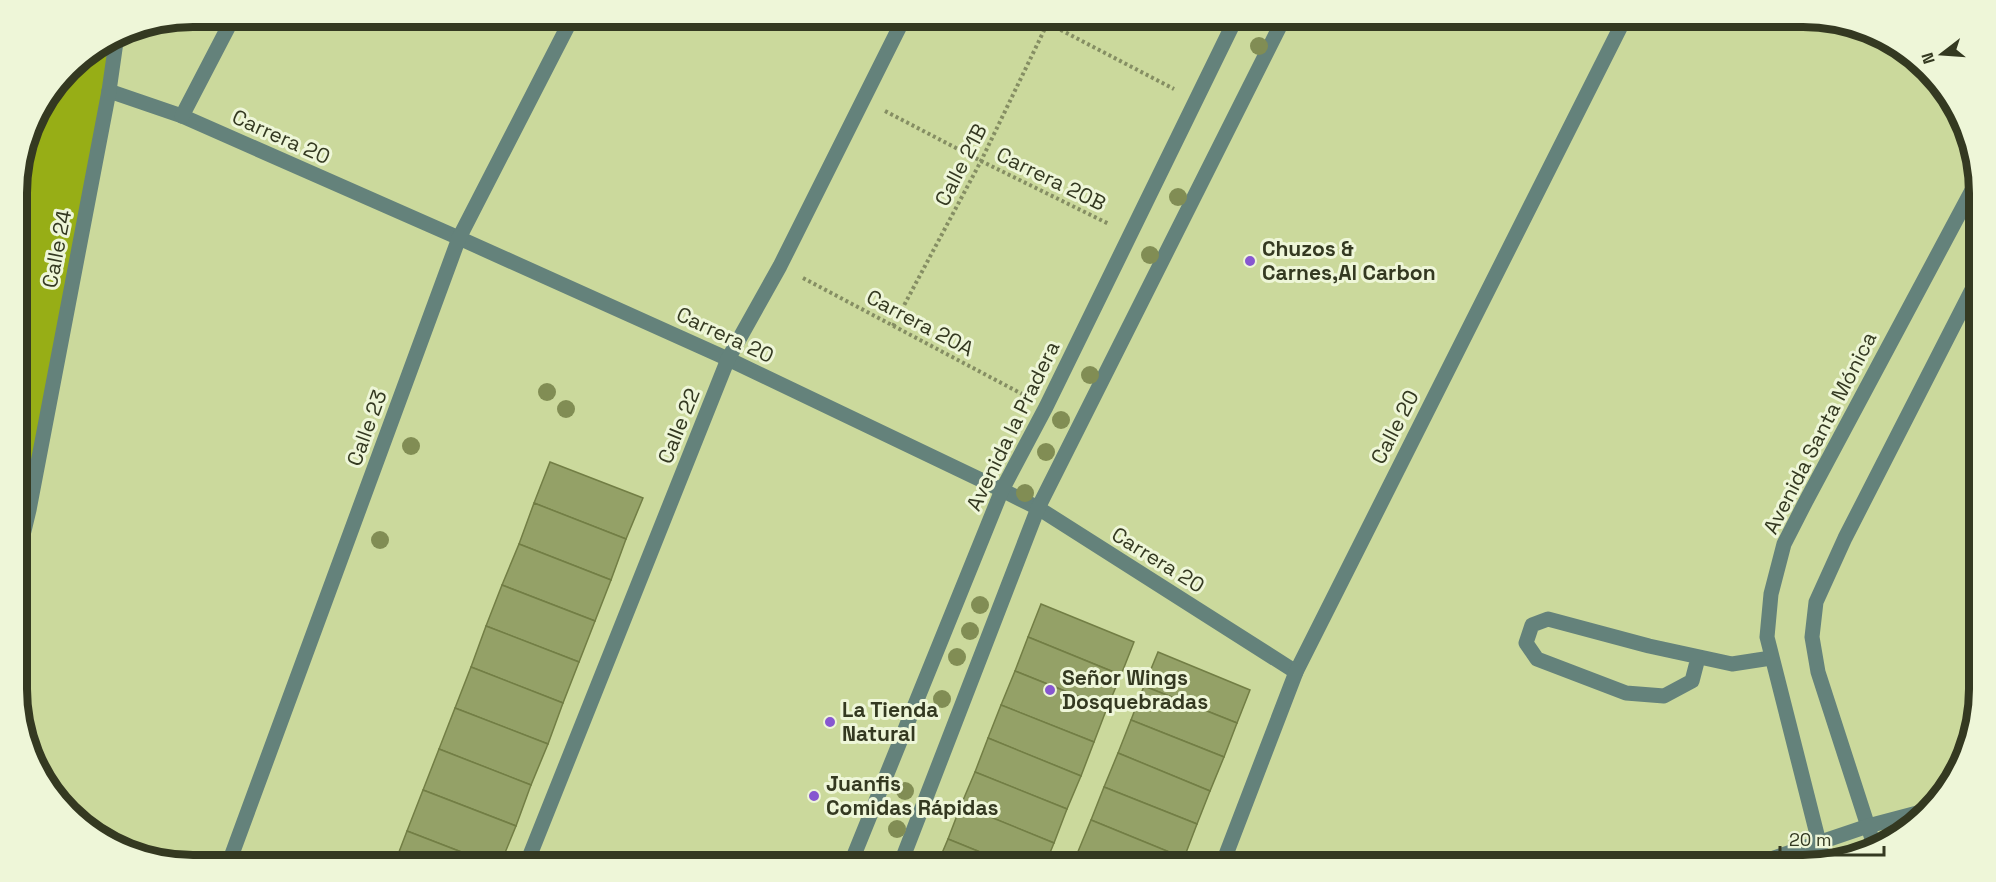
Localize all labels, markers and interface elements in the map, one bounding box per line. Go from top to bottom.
north arrow [1912,24,1972,84]
text: N [1917,50,1940,66]
street label: Carrera 20 [228,103,334,170]
street label: Calle 21B [928,119,993,211]
street label: Carrera 20B [992,140,1110,217]
street label: Calle 24 [36,208,77,290]
place label: Chuzos & Carnes,Al Carbon [1262,235,1436,286]
marker: Chuzos & Carnes,Al Carbon [1243,254,1257,268]
street label: Carrera 20A [862,283,979,362]
street label: Carrera 20 [672,300,778,369]
street label: Avenida Santa Mónica [1757,327,1882,539]
street label: Avenida la Pradera [960,337,1065,515]
street label: Calle 22 [651,384,706,468]
street label: Calle 20 [1364,385,1425,468]
street label: Calle 23 [340,386,393,470]
street label: Carrera 20 [1107,520,1210,599]
place label: Señor Wings Dosquebradas [1062,664,1208,715]
marker: Señor Wings Dosquebradas [1043,683,1057,697]
place label: La Tienda Natural [842,696,939,747]
marker: La Tienda Natural [823,715,837,729]
place label: Juanfis Comidas Rápidas [826,770,999,821]
marker: Juanfis Comidas Rápidas [807,789,821,803]
scale bar [1780,819,1884,857]
text: 20 m [1789,828,1832,851]

